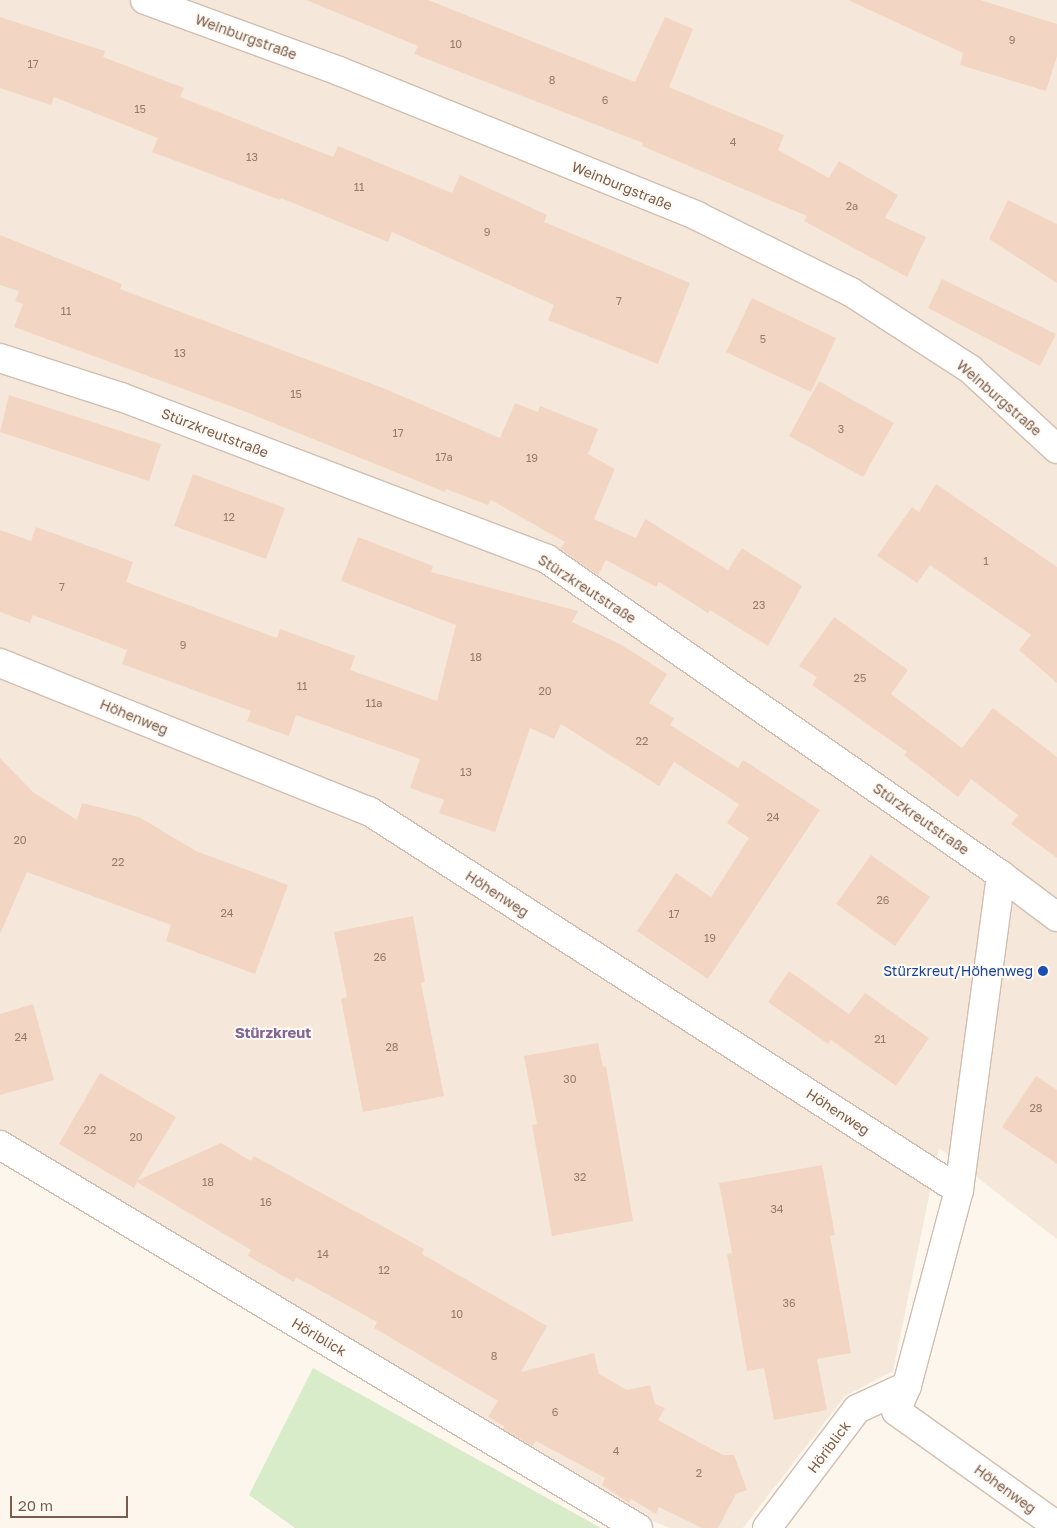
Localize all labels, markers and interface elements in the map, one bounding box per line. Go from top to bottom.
street label: Weinburgstraße [193,11,299,63]
house number: 9 [1009,33,1015,47]
house number: 10 [450,37,462,51]
house number: 17 [27,57,39,71]
house number: 8 [549,73,555,87]
house number: 6 [602,93,608,107]
house number: 15 [134,102,146,116]
house number: 4 [730,135,736,149]
house number: 13 [246,150,258,164]
street label: Weinburgstraße [569,158,675,214]
house number: 11 [354,180,364,194]
house number: 2a [846,199,858,213]
house number: 9 [484,225,490,239]
house number: 7 [616,294,622,308]
house number: 11 [61,304,71,318]
house number: 5 [760,332,766,346]
house number: 13 [174,346,186,360]
street label: Weinburgstraße [953,357,1045,439]
house number: 15 [290,387,302,401]
street label: Stürzkreutstraße [159,405,271,461]
house number: 3 [838,422,844,436]
house number: 17 [392,426,404,440]
house number: 17a [435,450,453,464]
house number: 19 [526,451,538,465]
house number: 12 [223,510,235,524]
street label: Stürzkreutstraße [535,551,639,627]
house number: 1 [983,554,989,568]
house number: 7 [59,580,65,594]
house number: 23 [753,598,765,612]
house number: 9 [180,638,186,652]
house number: 18 [470,650,482,664]
house number: 25 [854,671,866,685]
house number: 11 [297,679,307,693]
house number: 20 [538,684,552,698]
street label: Höhenweg [97,696,171,738]
house number: 11a [366,696,382,710]
house number: 22 [636,734,648,748]
house number: 13 [460,765,472,779]
street label: Stürzkreutstraße [870,780,972,858]
house number: 24 [766,810,780,824]
house number: 20 [13,833,27,847]
house number: 22 [112,855,124,869]
street label: Höhenweg [462,867,532,921]
house number: 26 [876,893,890,907]
house number: 24 [220,906,234,920]
house number: 17 [668,907,680,921]
house number: 19 [704,931,716,945]
house number: 26 [373,950,387,964]
place label: Stürzkreut/Höhenweg [883,963,1033,979]
marker: Stürzkreut/Höhenweg [1037,965,1049,977]
district label: Stürzkreut [235,1024,311,1042]
house number: 24 [14,1030,28,1044]
house number: 21 [874,1032,886,1046]
house number: 28 [385,1040,399,1054]
house number: 30 [563,1072,577,1086]
street label: Höhenweg [803,1085,873,1139]
house number: 28 [1029,1101,1043,1115]
house number: 22 [84,1123,96,1137]
house number: 20 [129,1130,143,1144]
house number: 32 [574,1170,586,1184]
house number: 18 [202,1175,214,1189]
house number: 16 [260,1195,272,1209]
house number: 34 [770,1202,784,1216]
house number: 14 [317,1247,329,1261]
house number: 12 [378,1263,390,1277]
house number: 36 [782,1296,796,1310]
house number: 10 [451,1307,463,1321]
street label: Höriblick [289,1314,349,1360]
house number: 8 [491,1349,497,1363]
house number: 6 [552,1405,558,1419]
street label: Höriblick [804,1418,854,1476]
house number: 4 [613,1444,619,1458]
street label: Höhenweg [971,1461,1039,1517]
house number: 2 [696,1466,702,1480]
scale bar [12,1486,130,1518]
text: 20 m [18,1496,53,1514]

